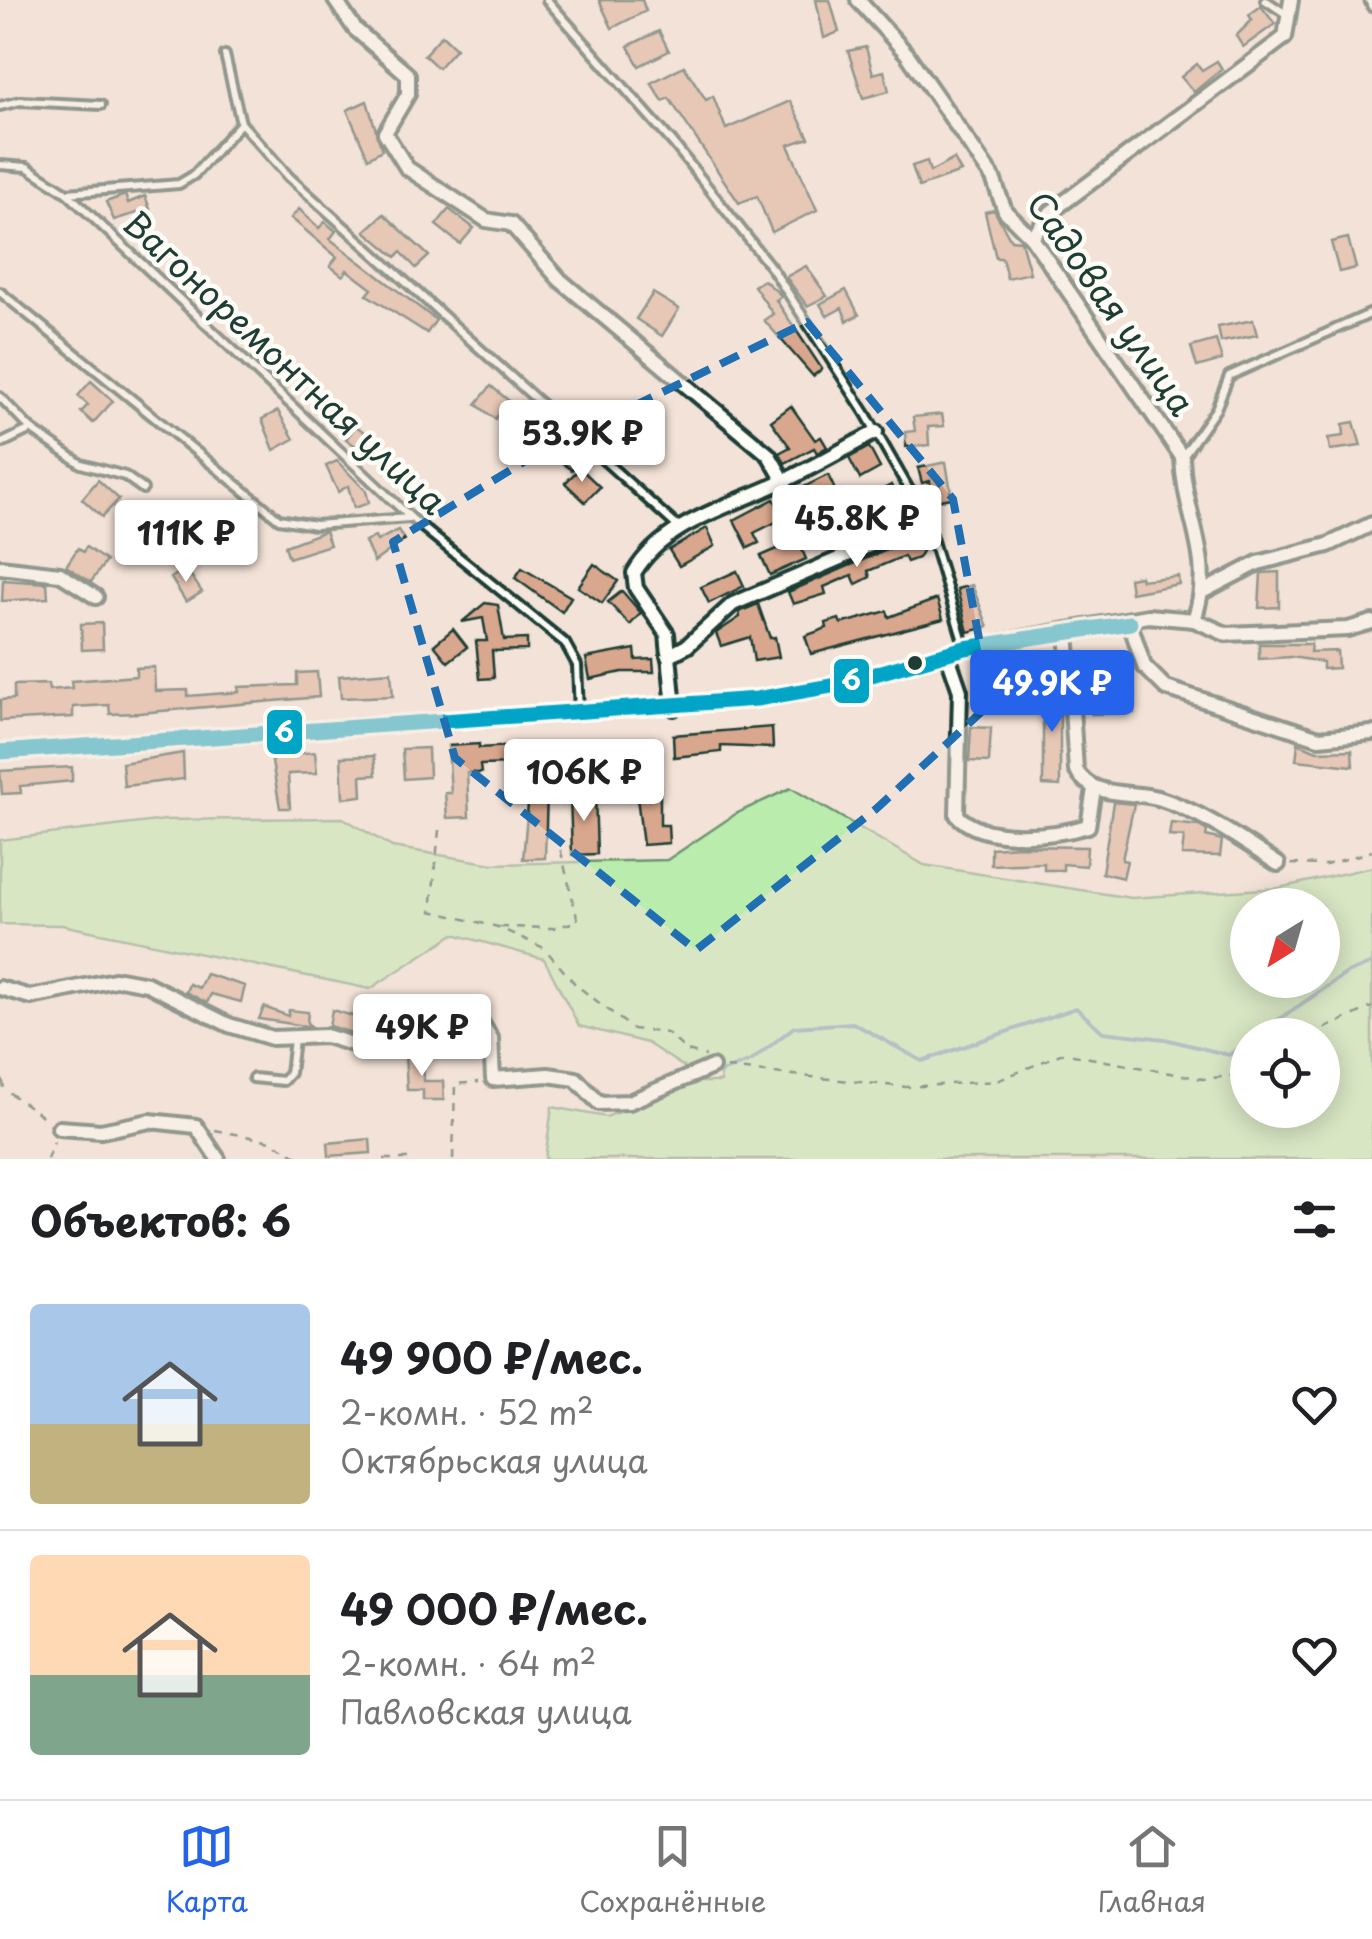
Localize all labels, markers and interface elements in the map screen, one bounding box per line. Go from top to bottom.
street label: Садовая улица [1015,180,1209,426]
street label: Вагоноремонтная улица [112,197,459,526]
pin: 53.9K ₽ [490,400,674,485]
text: 53.9K ₽ [521,408,643,456]
pin: 45.8K ₽ [765,485,949,570]
text: 45.8K ₽ [794,493,920,541]
pin: 111K ₽ [105,500,267,585]
text: 111K ₽ [137,508,235,556]
pin: 49.9K ₽ [960,650,1144,735]
unlabelled marker [905,653,925,673]
line badge: 6 [832,657,871,705]
text: 6 [841,657,861,700]
text: 49.9K ₽ [992,658,1112,706]
line badge: 6 [265,708,304,756]
text: 6 [274,709,294,752]
pin: 106K ₽ [503,739,665,824]
text: 106K ₽ [526,747,642,795]
north arrow [1230,888,1340,998]
map controls [1230,888,1340,1128]
pin: 49K ₽ [352,994,492,1079]
text: 49K ₽ [375,1002,469,1050]
button: locate [1230,1018,1340,1128]
text: Объектов: 6 [30,1188,291,1251]
icon: filters [1287,1192,1342,1247]
text: 49 900 ₽/мес. [340,1325,643,1388]
icon: home [110,1344,230,1464]
icon: heart [1287,1377,1342,1432]
text: 2-комн. · 52 m² [340,1388,594,1436]
text: Октябрьская улица [340,1436,648,1484]
text: 49 000 ₽/мес. [340,1576,648,1639]
icon: home [110,1595,230,1715]
icon: heart [1287,1628,1342,1683]
text: 2-комн. · 64 m² [340,1639,596,1687]
text: Павловская улица [340,1687,632,1735]
tab: Карта [166,1819,248,1922]
tab: Сохранённые [579,1819,766,1922]
tab: Главная [1098,1819,1206,1922]

